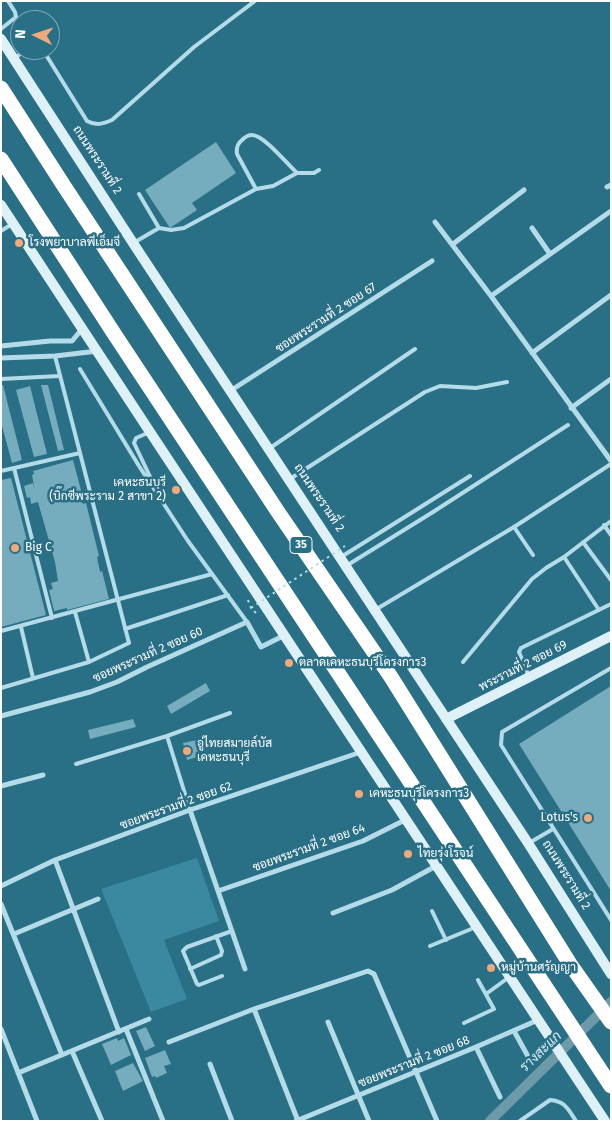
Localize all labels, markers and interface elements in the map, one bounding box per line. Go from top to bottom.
north arrow [10,10,60,60]
text: N [12,29,29,39]
street label: ถนนพระรามที่ 2 [69,123,125,197]
place label: โรงพยาบาลพีเอ็มจี [29,236,120,250]
marker: โรงพยาบาลพีเอ็มจี [13,237,25,249]
street label: ซอยพระรามที่ 2 ซอย 67 [273,280,379,356]
street label: ถนนพระรามที่ 2 [291,461,347,535]
place label: เคหะธนบุรี (บิ๊กซีพระราม 2 สาขา 2) [49,476,166,504]
marker: เคหะธนบุรี (บิ๊กซีพระราม 2 สาขา 2) [170,484,182,496]
road number: 35 [290,536,312,554]
place label: Big C [25,541,52,555]
marker: Big C [9,542,21,554]
street label: ซอยพระรามที่ 2 ซอย 60 [91,624,205,686]
street label: พระรามที่ 2 ซอย 69 [477,638,569,694]
place label: ตลาดเคหะธนบุรีโครงการ3 [299,656,426,670]
marker: ตลาดเคหะธนบุรีโครงการ3 [283,657,295,669]
place label: อู่ไทยสมายล์บัส เคหะธนบุรี [197,737,272,765]
marker: อู่ไทยสมายล์บัส เคหะธนบุรี [181,745,193,757]
street label: ซอยพระรามที่ 2 ซอย 62 [118,779,234,833]
place label: เคหะธนบุรีโครงการ3 [369,787,469,801]
marker: เคหะธนบุรีโครงการ3 [353,788,365,800]
place label: Lotus's [540,811,578,825]
marker: Lotus's [582,812,594,824]
street label: ซอยพระรามที่ 2 ซอย 64 [251,821,367,875]
street label: ถนนพระรามที่ 2 [539,838,593,912]
place label: ไทยรุ่งโรจน์ [418,847,473,861]
marker: ไทยรุ่งโรจน์ [402,848,414,860]
place label: หมู่บ้านศรัญญา [501,961,576,975]
marker: หมู่บ้านศรัญญา [485,962,497,974]
water label: รางสะแก [517,1028,565,1076]
street label: ซอยพระรามที่ 2 ซอย 68 [356,1033,472,1091]

